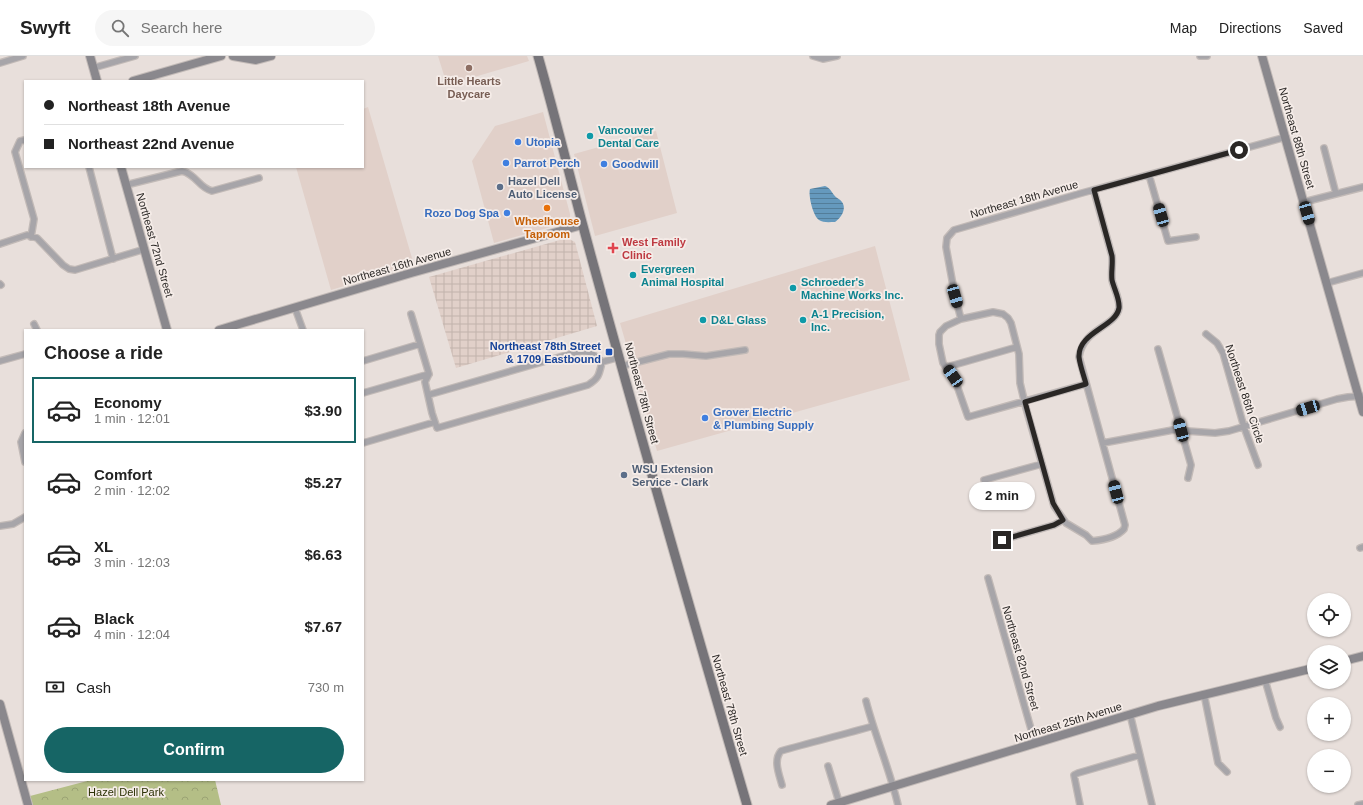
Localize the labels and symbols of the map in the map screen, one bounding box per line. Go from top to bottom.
marker: Little Hearts Daycare [464,63,474,73]
place label: Little Hearts Daycare [437,75,501,100]
street label: Northeast 88th Street [1277,86,1317,190]
place label: Vancouver Dental Care [598,124,659,149]
marker: Vancouver Dental Care [585,131,595,141]
place label: Utopia [526,136,561,148]
marker: Utopia [513,137,523,147]
route start [1230,141,1248,159]
place label: Parrot Perch [514,157,580,169]
marker: Parrot Perch [501,158,511,168]
place label: Goodwill [612,158,658,170]
marker: Goodwill [599,159,609,169]
place label: Hazel Dell Auto License [508,175,577,200]
street label: Northeast 18th Avenue [969,178,1079,220]
marker: Hazel Dell Auto License [495,182,505,192]
street label: Northeast 72nd Street [134,192,176,298]
car [1298,200,1316,226]
car [1152,202,1170,228]
marker: Wheelhouse Taproom [542,203,552,213]
place label: Rozo Dog Spa [424,207,500,219]
marker: Rozo Dog Spa [502,208,512,218]
place label: Wheelhouse Taproom [515,215,579,240]
place label: West Family Clinic [622,236,687,261]
marker: West Family Clinic [607,242,619,254]
street label: Northeast 16th Avenue [342,245,452,287]
place label: Evergreen Animal Hospital [641,263,724,288]
marker: Evergreen Animal Hospital [628,270,638,280]
place label: Schroeder's Machine Works Inc. [801,276,904,301]
marker: Schroeder's Machine Works Inc. [788,283,798,293]
car [946,283,964,309]
place label: A-1 Precision, Inc. [811,308,884,333]
place label: D&L Glass [711,314,766,326]
marker: D&L Glass [698,315,708,325]
marker: A-1 Precision, Inc. [798,315,808,325]
place label: Northeast 78th Street & 1709 Eastbound [490,340,601,365]
street label: Northeast 78th Street [623,341,661,445]
street label: Northeast 86th Circle [1223,343,1267,445]
marker: Northeast 78th Street & 1709 Eastbound [604,347,614,357]
car [941,363,965,389]
car [1295,399,1321,417]
place label: Grover Electric & Plumbing Supply [713,406,815,431]
marker: Grover Electric & Plumbing Supply [700,413,710,423]
car [1172,417,1190,443]
place label: WSU Extension Service - Clark [632,463,714,488]
marker: WSU Extension Service - Clark [619,470,629,480]
car [1107,479,1125,505]
callout: 2 min [969,482,1035,510]
route end [993,531,1011,549]
street label: Northeast 82nd Street [1000,605,1042,711]
street label: Northeast 78th Street [710,653,750,757]
street label: Northeast 25th Avenue [1013,700,1123,744]
park label: Hazel Dell Park [88,786,164,798]

